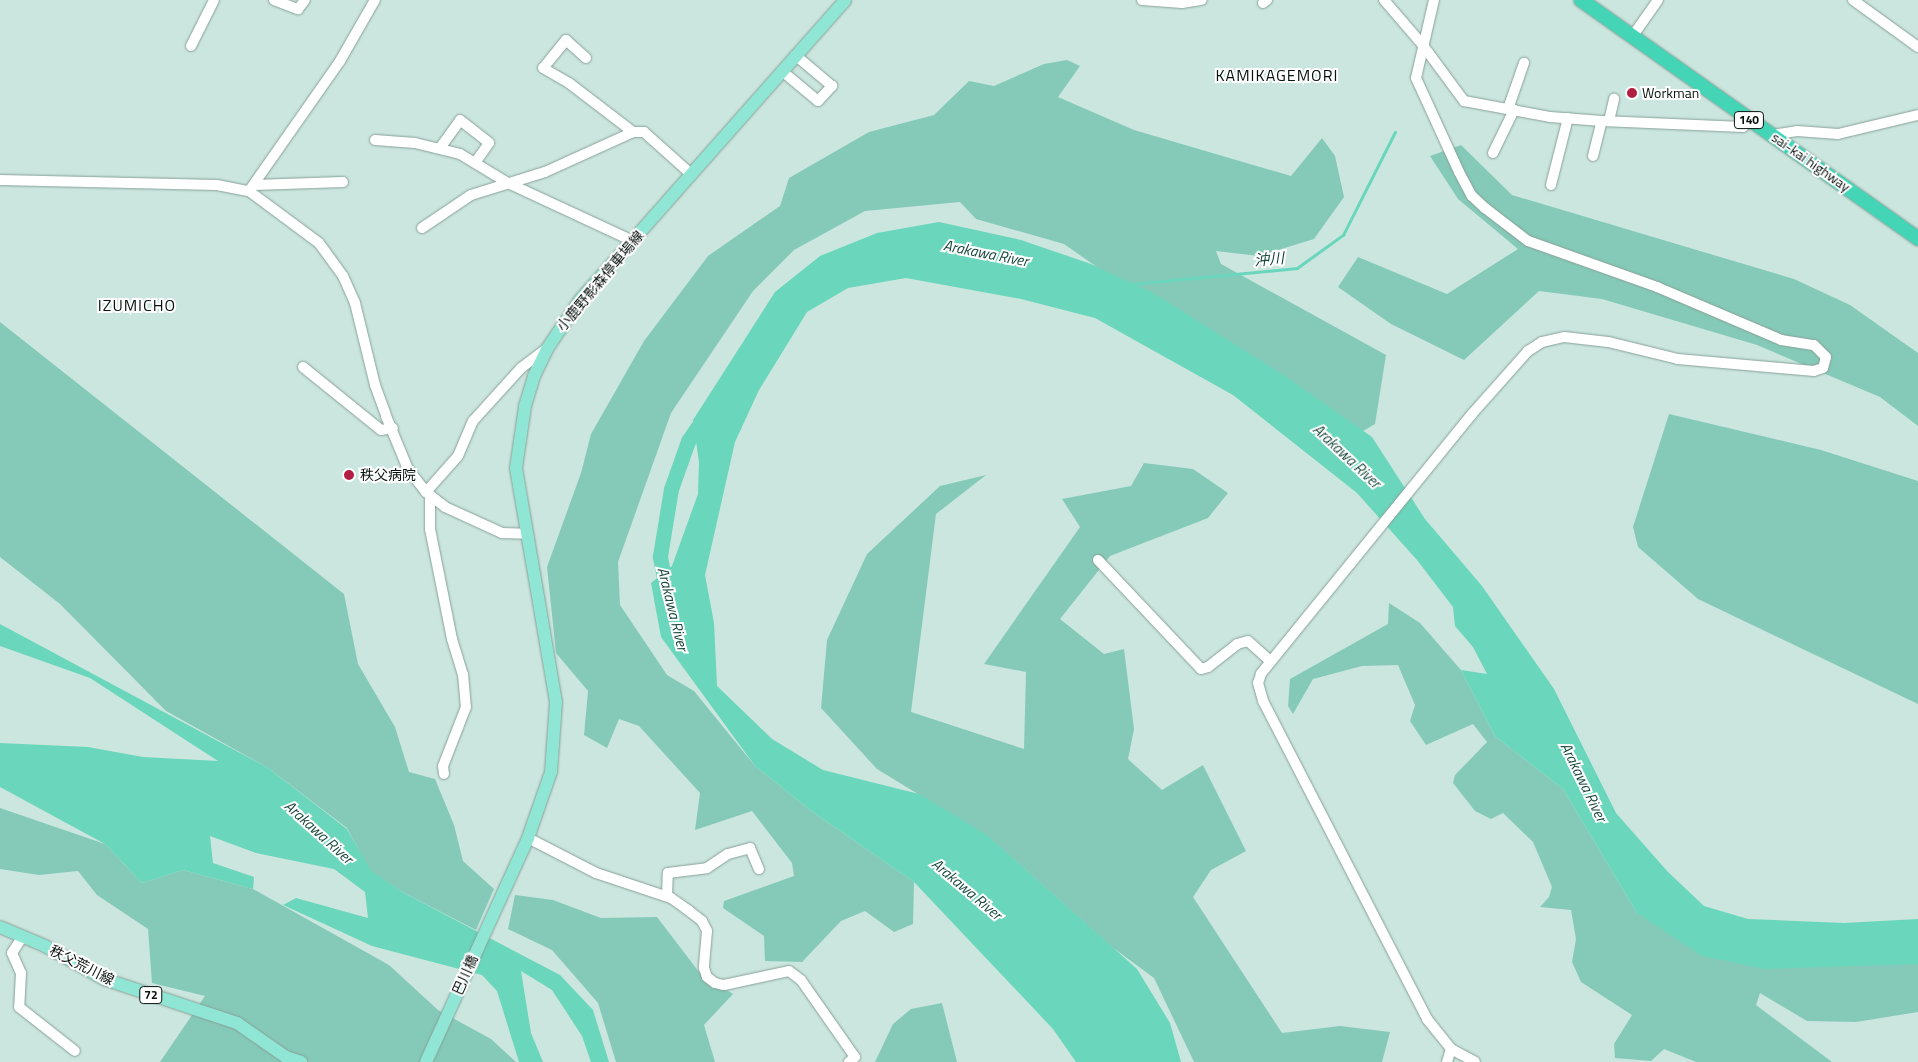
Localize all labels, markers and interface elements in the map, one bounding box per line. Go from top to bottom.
district label: KAMIKAGEMORI [1214,65,1340,85]
place label: Workman [1642,85,1699,101]
marker: Workman [1626,87,1638,99]
road number: 140 [1733,110,1765,130]
street label: sai-kai highway [1768,129,1854,195]
street label: 小鹿野影森停車場線 [553,227,647,335]
water label: Arakawa River [942,236,1030,270]
water label: 沖川 [1253,249,1285,269]
district label: IZUMICHO [97,295,177,315]
water label: Arakawa River [1309,420,1385,492]
place label: 秩父病院 [360,467,416,483]
marker: 秩父病院 [342,468,356,482]
water label: Arakawa River [654,565,692,653]
water label: Arakawa River [1557,739,1611,825]
water label: Arakawa River [281,797,357,867]
water label: Arakawa River [928,855,1006,923]
street label: 秩父荒川線 [47,942,117,988]
street label: 巴川橋 [449,952,481,998]
road number: 72 [138,986,164,1004]

